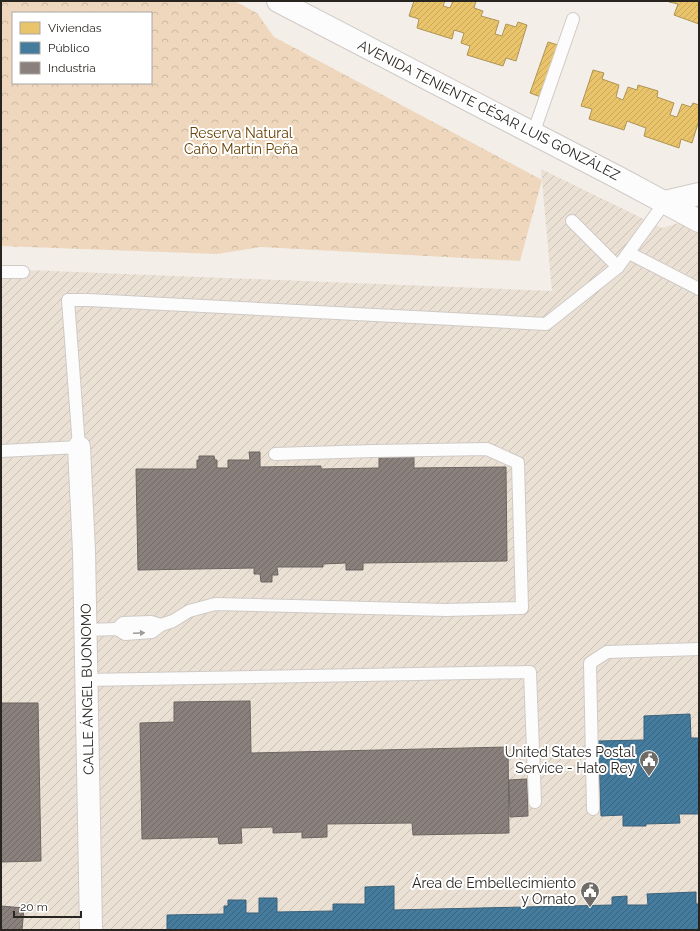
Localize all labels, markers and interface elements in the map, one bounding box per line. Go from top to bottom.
legend [12,12,152,84]
text: Viviendas [48,21,102,35]
street label: AVENIDA TENIENTE CÉSAR LUIS GONZÁLEZ [355,36,623,183]
text: Público [48,41,90,55]
text: Industria [48,61,96,75]
park label: Reserva Natural Caño Martín Peña [184,125,298,157]
street label: CALLE ÁNGEL BUONOMO [77,603,96,775]
one-way arrow [133,629,145,636]
place label: United States Postal Service - Hato Rey [505,744,635,776]
public building icon: United States Postal Service - Hato Rey [638,749,660,777]
place label: Área de Embellecimiento y Ornato [412,874,576,907]
public building icon: Área de Embellecimiento y Ornato [579,880,601,908]
scale bar [14,893,81,919]
text: 20 m [20,900,48,914]

